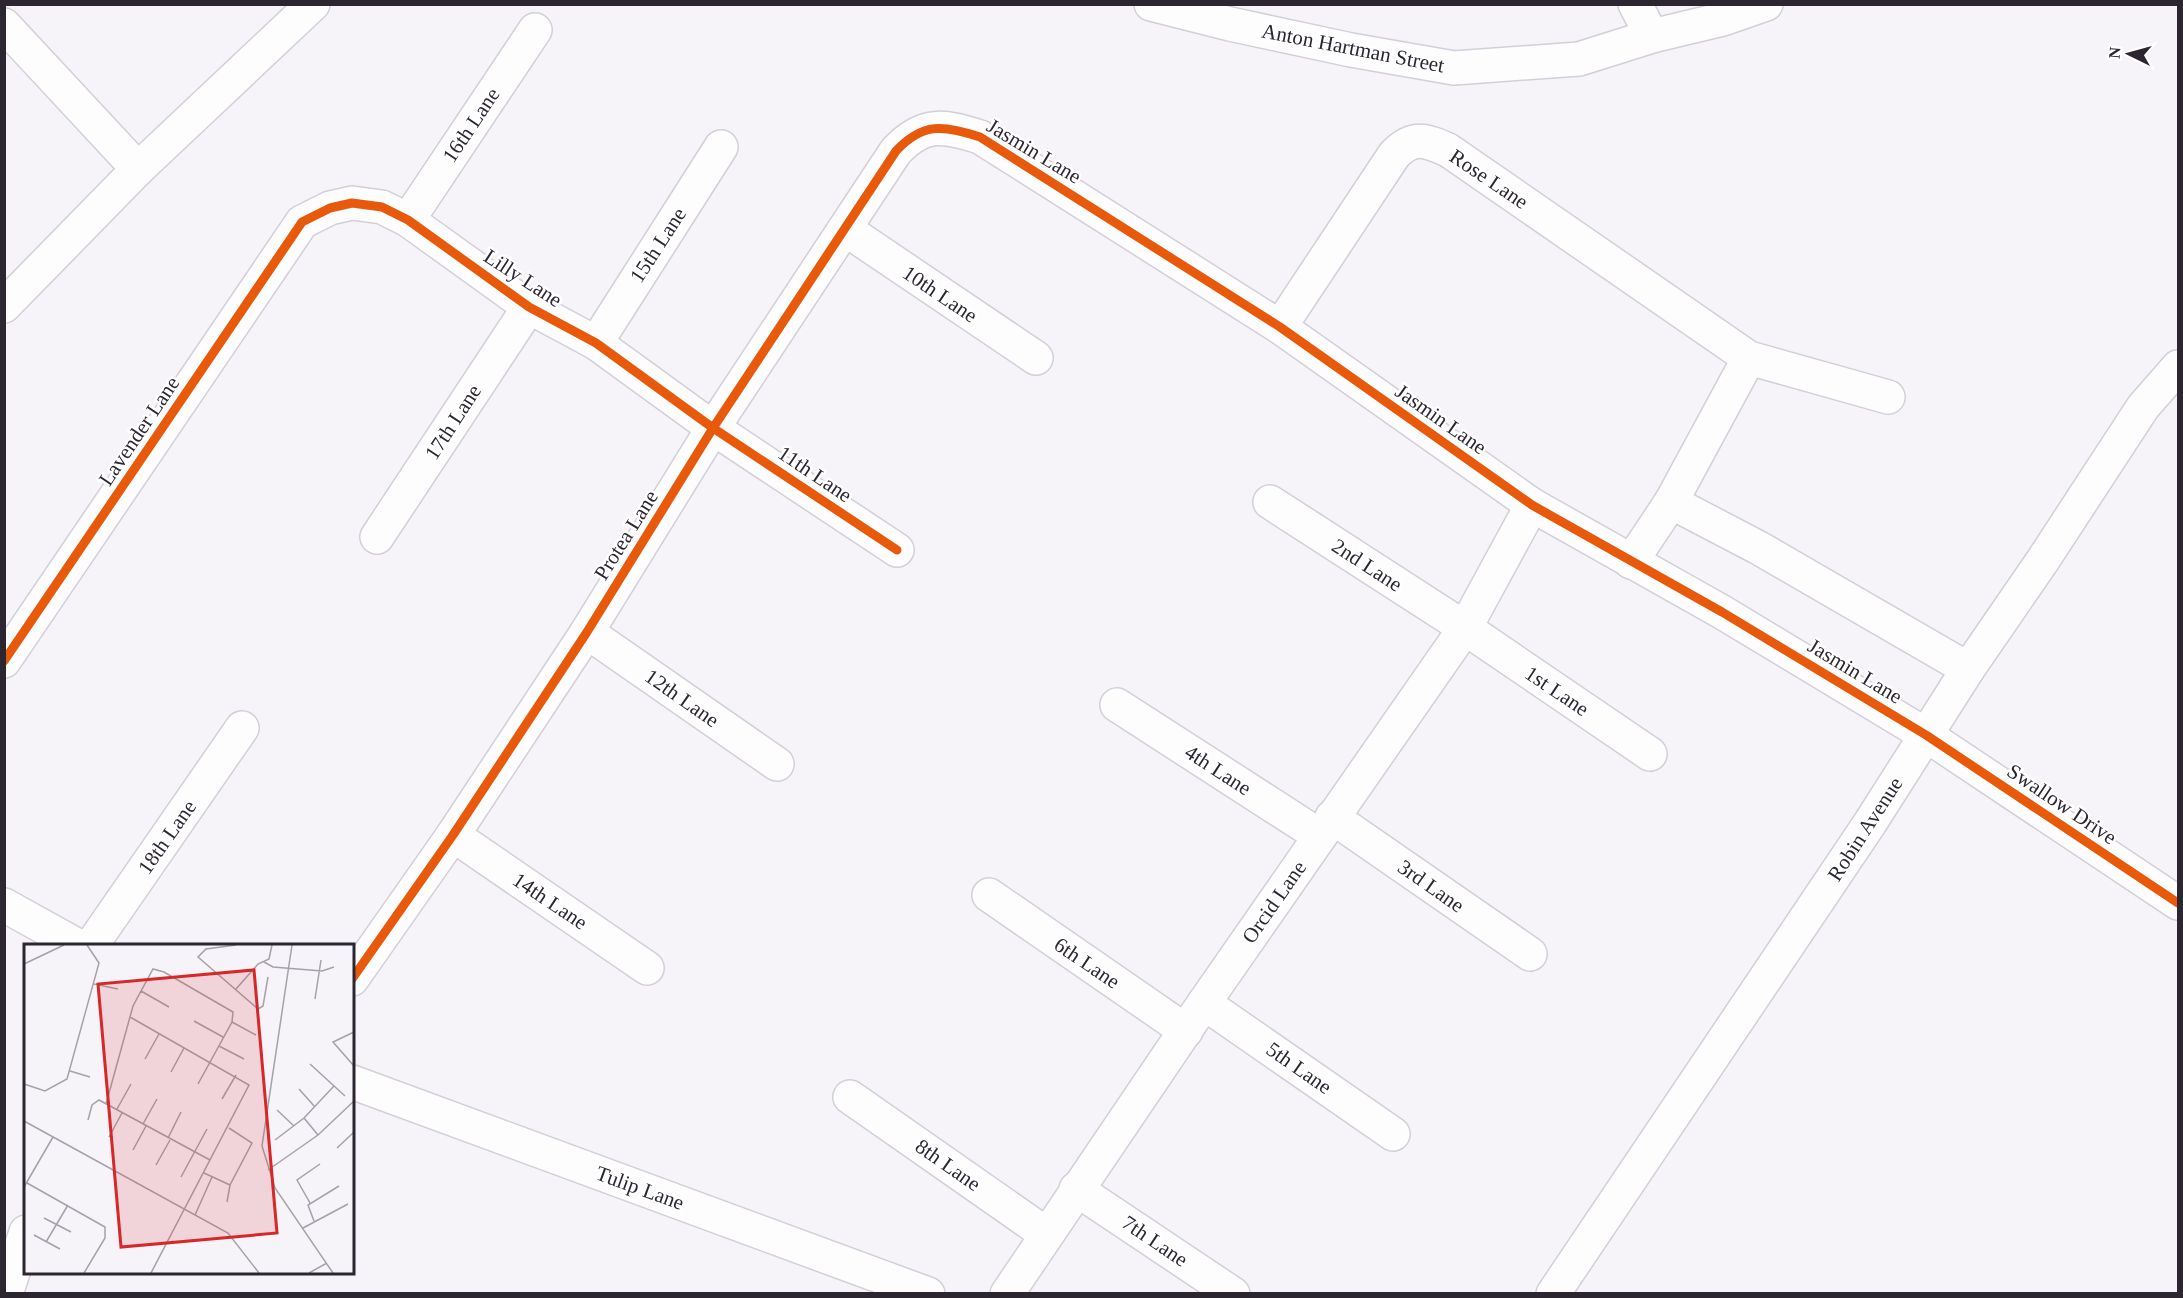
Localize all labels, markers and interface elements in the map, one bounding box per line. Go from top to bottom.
street label: Anton Hartman Street [1260,19,1446,78]
north arrow [2099,24,2159,84]
text: N [2106,46,2124,59]
street label: 16th Lane [437,83,505,167]
street label: Jasmin Lane [983,114,1085,188]
street label: Rose Lane [1445,144,1533,214]
street label: 15th Lane [625,203,691,287]
street label: Lilly Lane [480,244,566,312]
street label: 10th Lane [898,260,982,328]
street label: Lavender Lane [94,372,184,490]
street label: Jasmin Lane [1391,379,1491,459]
street label: 17th Lane [420,380,486,464]
street label: 11th Lane [774,441,856,507]
street label: Protea Lane [589,486,663,584]
street label: 2nd Lane [1327,533,1407,597]
street label: Jasmin Lane [1804,634,1906,708]
street label: 1st Lane [1521,661,1593,721]
street label: 12th Lane [640,664,724,732]
street label: 4th Lane [1180,740,1256,800]
street label: Swallow Drive [2003,759,2121,849]
street label: Robin Avenue [1822,772,1908,886]
street label: 18th Lane [133,795,201,879]
street label: 3rd Lane [1393,855,1469,917]
street label: Orcid Lane [1237,856,1311,948]
street label: 14th Lane [508,867,592,935]
street label: 6th Lane [1050,932,1124,994]
inset map [24,944,354,1274]
street label: 5th Lane [1262,1037,1336,1099]
street label: 8th Lane [911,1134,985,1196]
street label: Tulip Lane [593,1161,687,1215]
street label: 7th Lane [1118,1210,1192,1272]

